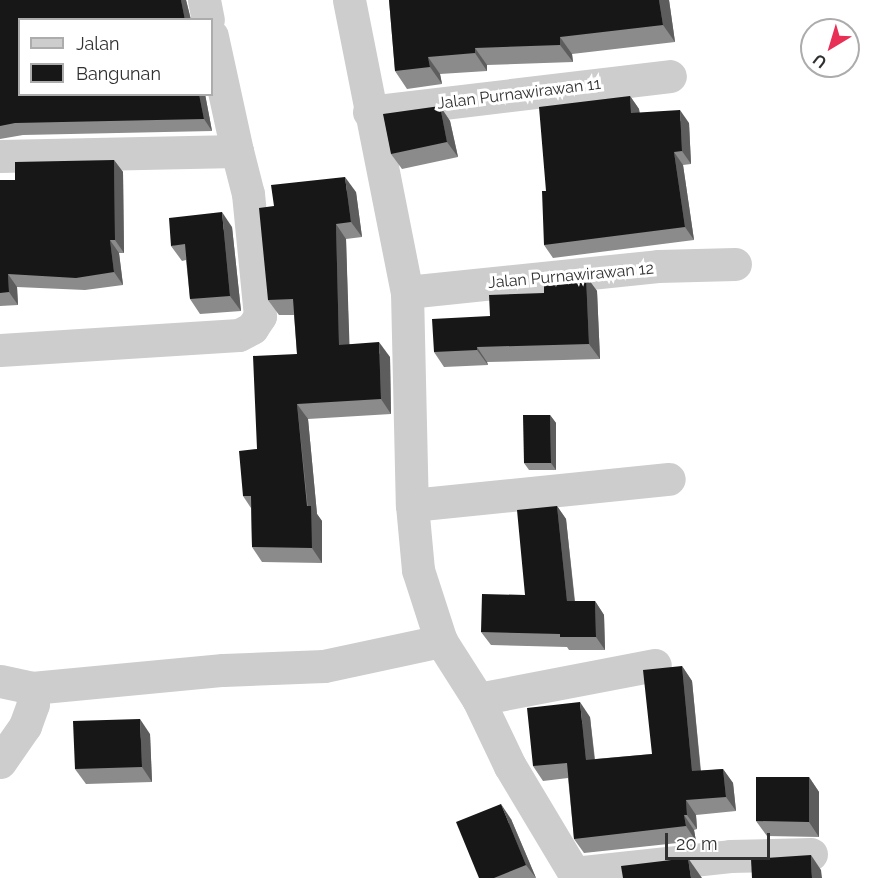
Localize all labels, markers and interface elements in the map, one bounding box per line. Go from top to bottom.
legend [18,18,213,96]
north arrow [800,18,860,78]
text: Jalan [76,33,120,54]
text: U [809,50,830,72]
text: Bangunan [76,63,161,84]
street label: Jalan Purnawirawan 11 [436,74,602,114]
street label: Jalan Purnawirawan 12 [487,259,655,293]
scale bar [668,821,773,859]
text: 20 m [676,833,718,854]

